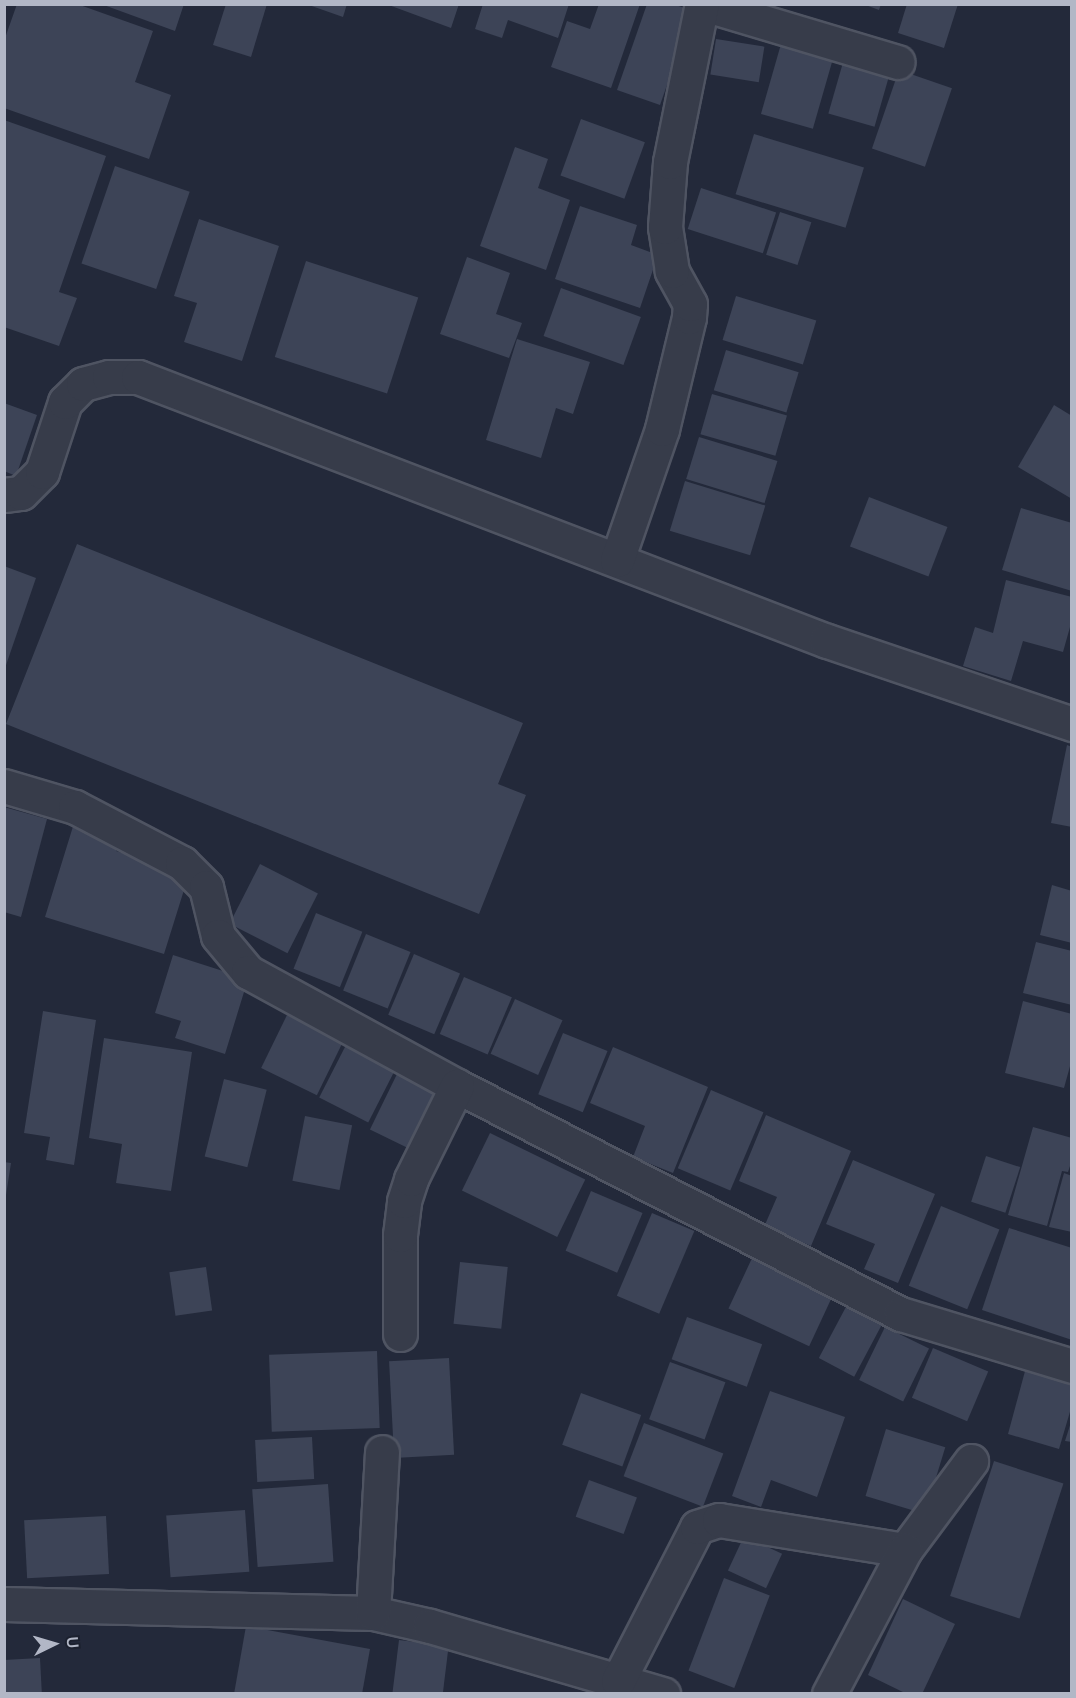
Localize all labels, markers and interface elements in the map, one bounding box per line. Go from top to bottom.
north arrow [24,1614,84,1674]
text: U [60,1636,83,1649]

